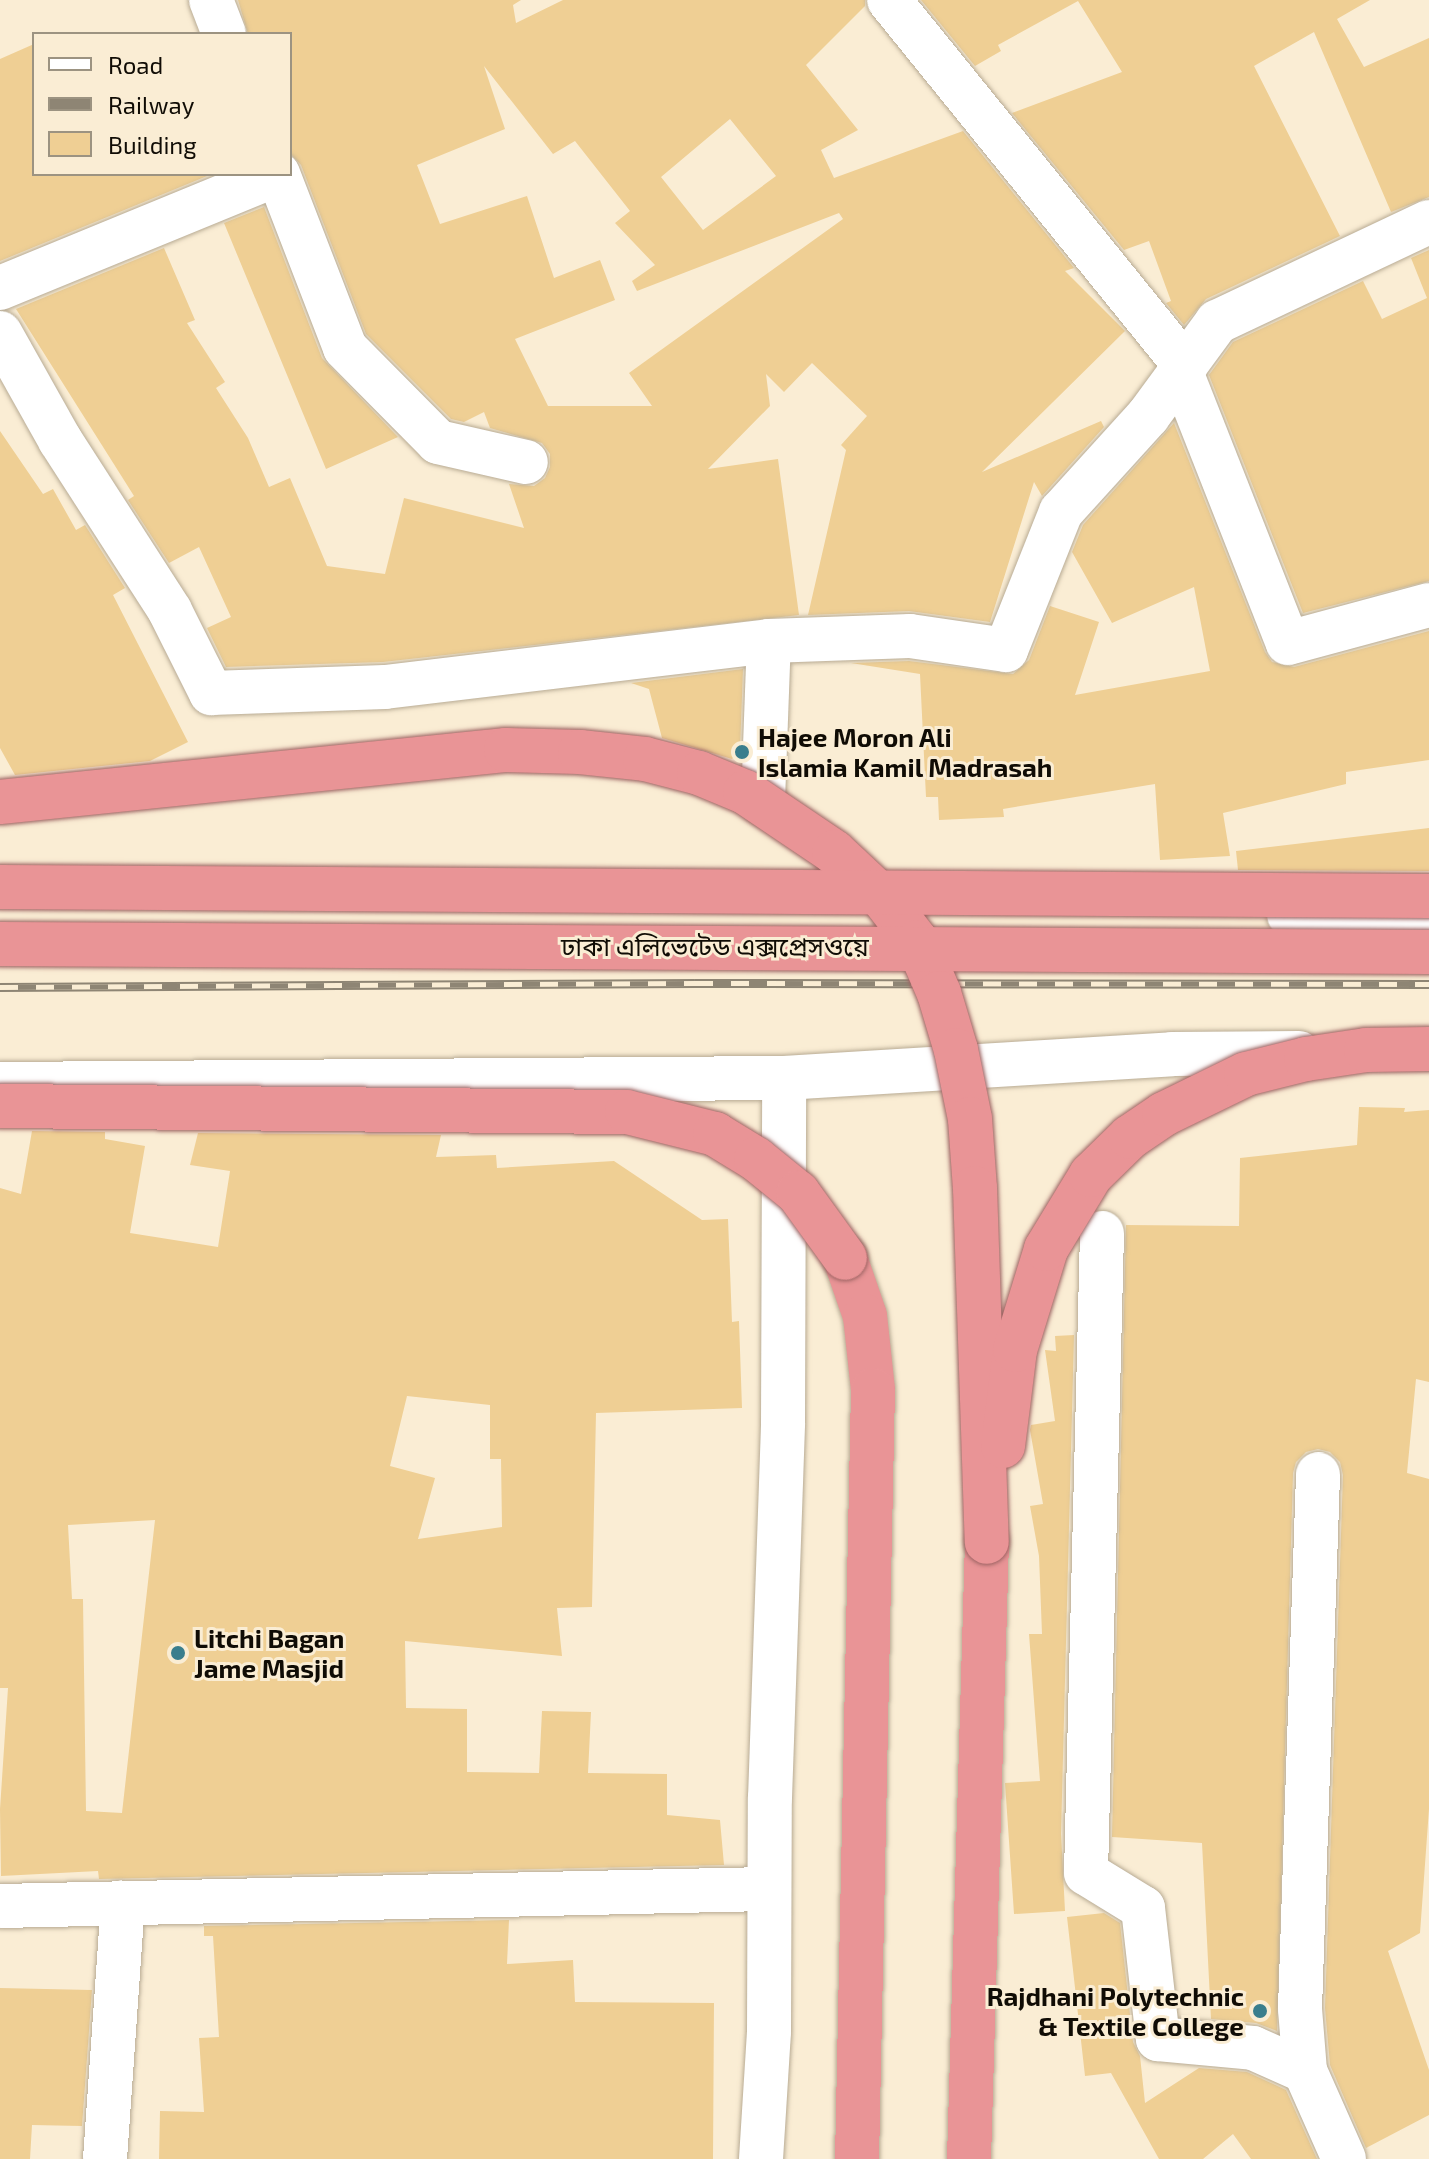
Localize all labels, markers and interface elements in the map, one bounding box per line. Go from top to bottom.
legend [32,32,292,176]
text: Road [108,50,163,79]
text: Railway [108,90,194,119]
text: Building [108,130,197,159]
place label: Hajee Moron Ali Islamia Kamil Madrasah [758,721,1053,782]
marker: Hajee Moron Ali Islamia Kamil Madrasah [733,743,751,761]
street label: ঢাকা এলিভেটেড এক্সপ্রেসওয়ে [561,930,869,962]
place label: Litchi Bagan Jame Masjid [194,1622,344,1684]
marker: Litchi Bagan Jame Masjid [169,1644,187,1662]
place label: Rajdhani Polytechnic & Textile College [987,1980,1244,2042]
marker: Rajdhani Polytechnic & Textile College [1251,2002,1269,2020]

